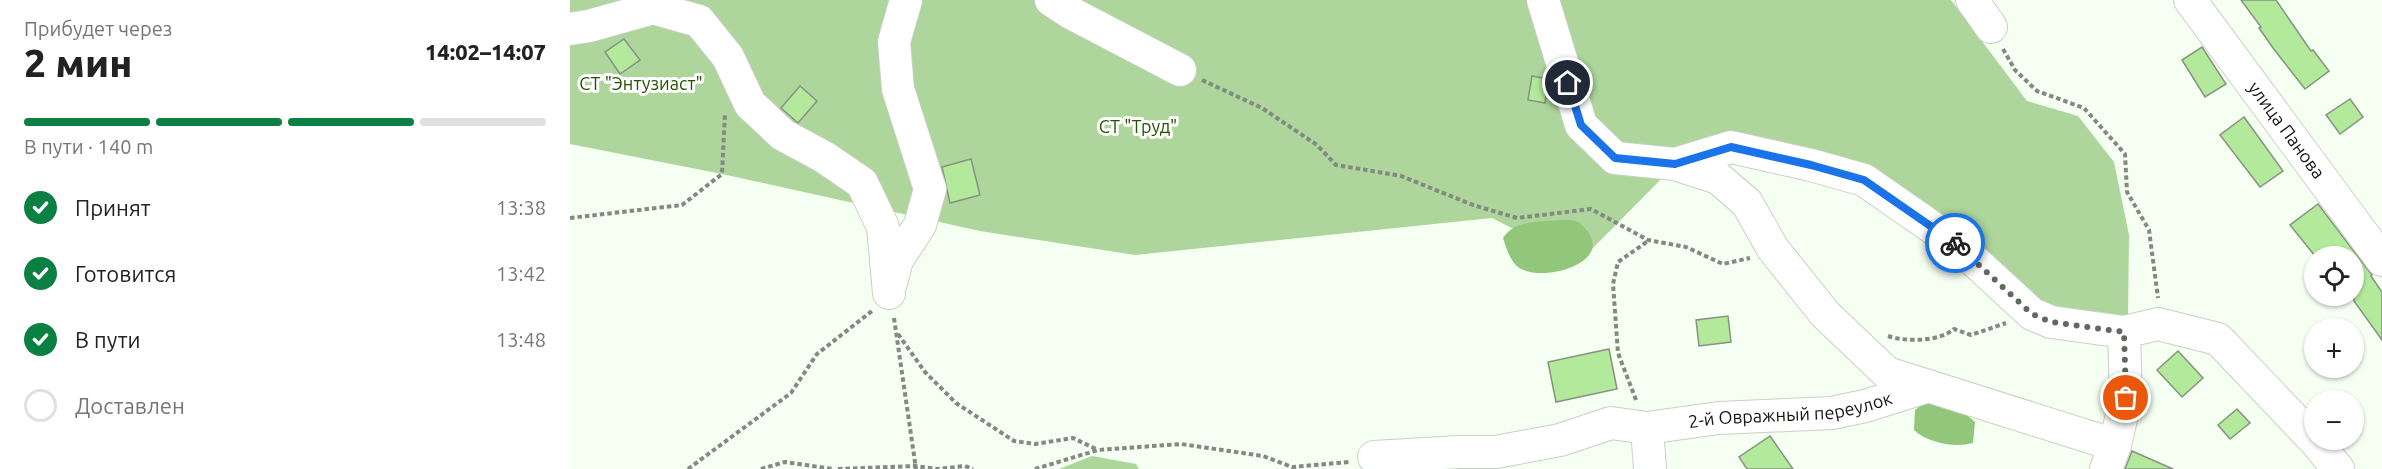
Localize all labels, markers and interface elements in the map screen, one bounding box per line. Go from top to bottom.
text: Прибудет через [24,17,172,40]
text: 14:02–14:07 [425,39,546,64]
text: 2 мин [24,41,132,84]
pin [1542,57,1593,108]
icon: home [1551,66,1584,99]
park label: СТ "Энтузиаст" [579,73,703,93]
street label: улица Панова [2245,77,2329,182]
park label: СТ "Труд" [1099,116,1177,136]
text: В пути · 140 m [24,135,153,158]
icon: check [24,191,57,224]
text: Принят [75,195,151,220]
text: 13:38 [496,196,546,219]
courier [1925,213,1985,273]
icon: bike [1939,227,1972,260]
map controls [2304,246,2364,450]
button: locate [2304,246,2364,306]
icon: check [24,257,57,290]
text: Готовится [75,261,176,286]
text: 13:42 [496,262,546,285]
button: + [2304,318,2364,378]
icon: check [24,323,57,356]
text: В пути [75,327,141,352]
text: 13:48 [496,328,546,351]
pin [2100,372,2151,423]
icon: bag [2109,381,2142,414]
street label: 2-й Овражный переулок [1687,387,1894,431]
button: − [2304,390,2364,450]
text: Доставлен [75,393,185,418]

